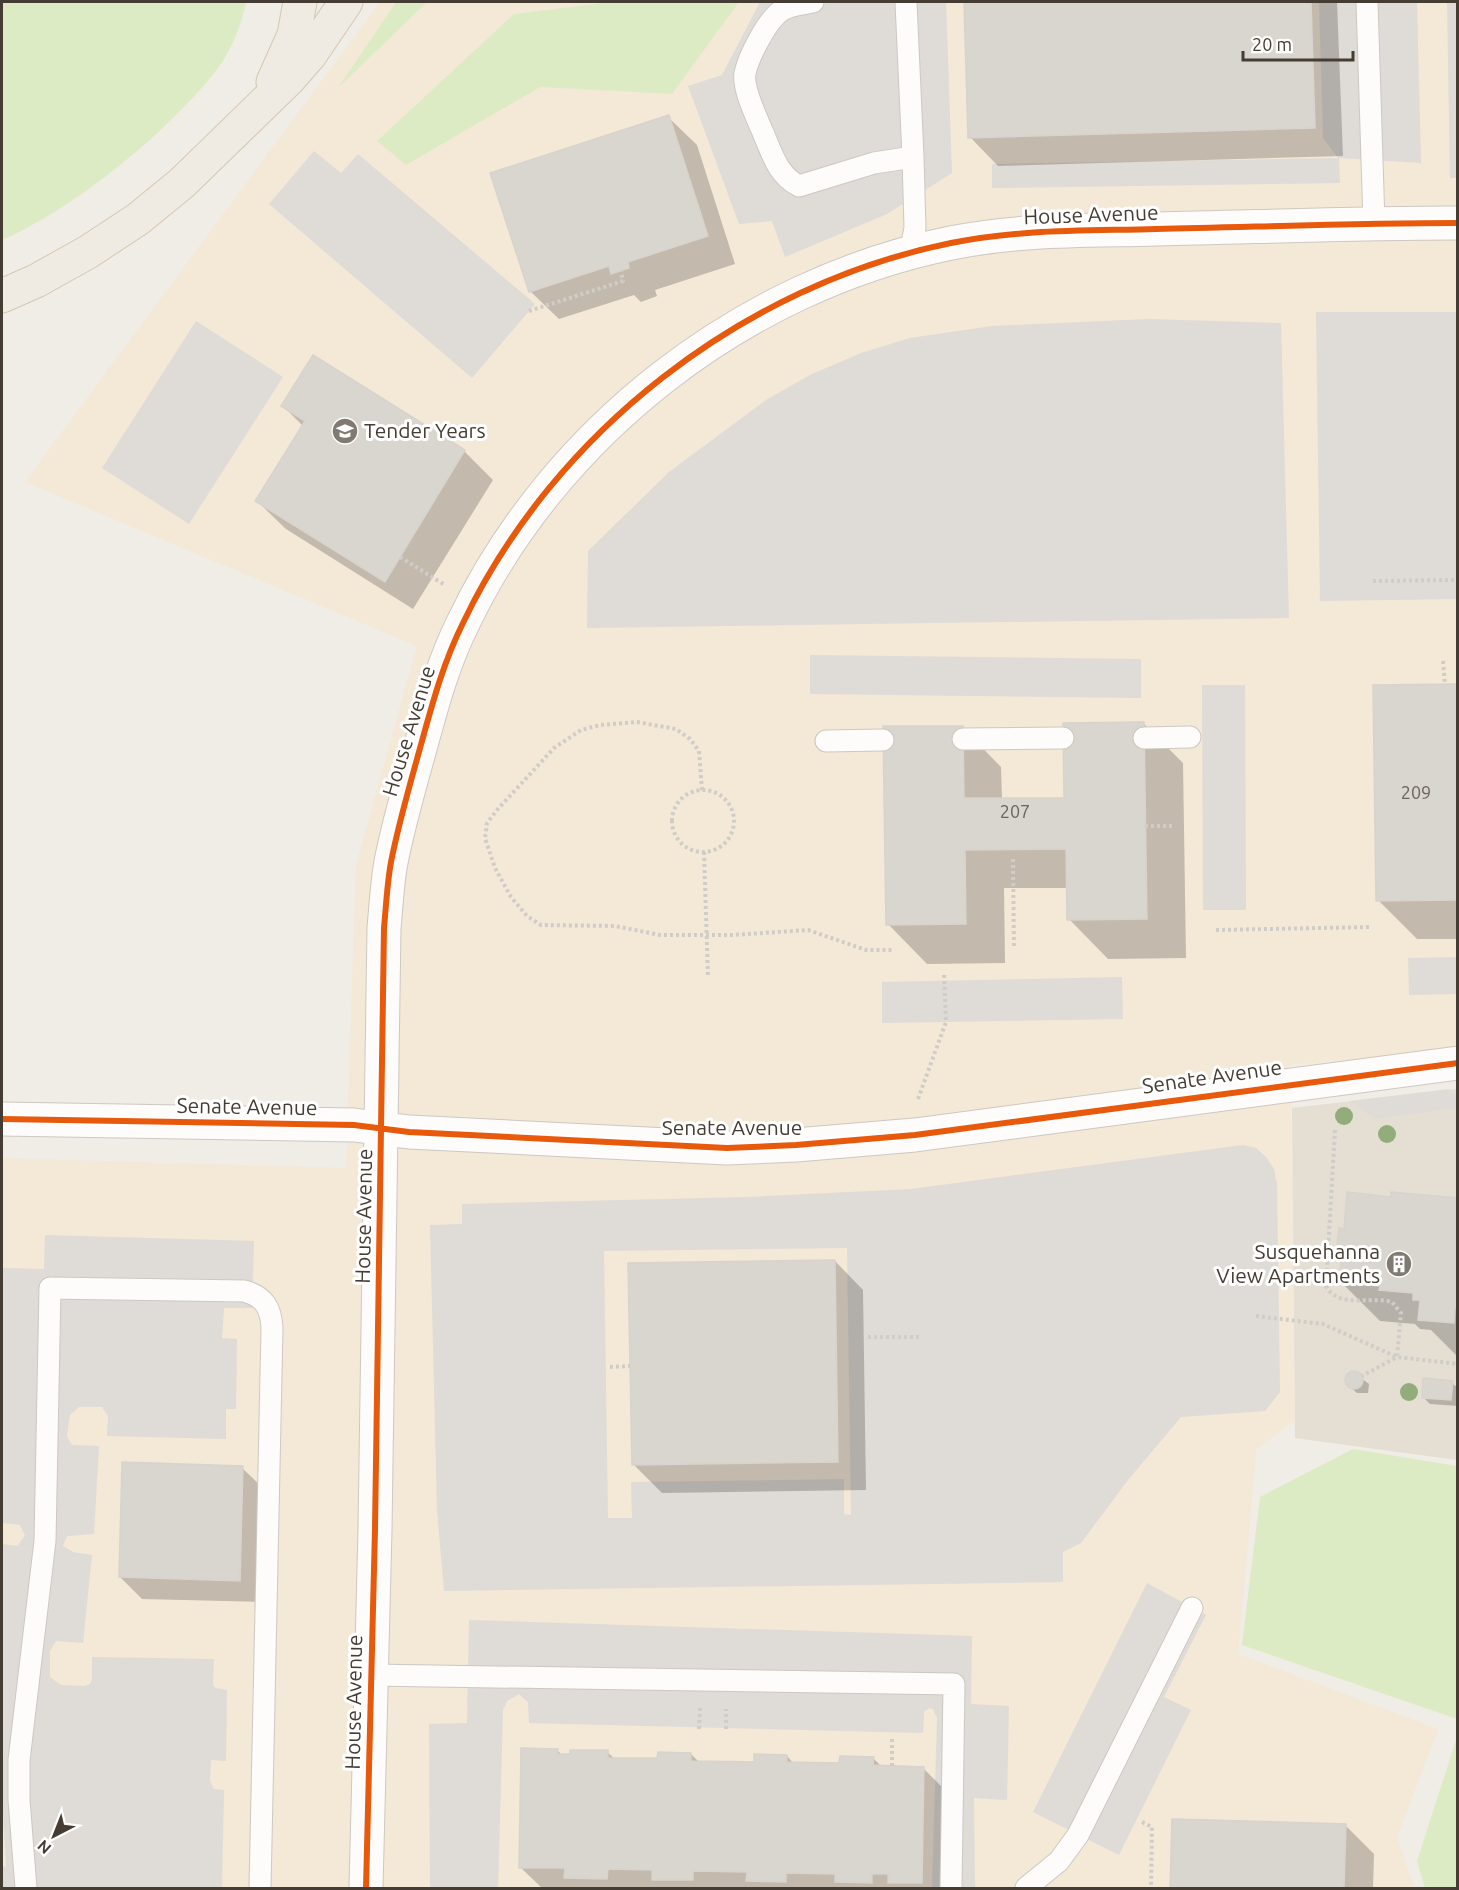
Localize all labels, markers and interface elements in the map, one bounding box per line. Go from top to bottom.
scale bar [1243,24,1352,62]
text: 20 m [1252,34,1292,54]
street label: House Avenue [1023,200,1159,228]
school or university icon: Tender Years [330,416,360,446]
place label: Tender Years [364,418,486,442]
street label: House Avenue [377,663,439,799]
house number: 209 [1401,782,1431,802]
house number: 207 [1000,801,1030,821]
street label: Senate Avenue [1141,1054,1283,1098]
street label: Senate Avenue [176,1093,318,1119]
street label: Senate Avenue [662,1115,802,1139]
street label: House Avenue [350,1148,376,1284]
place label: Susquehanna View Apartments [1216,1239,1380,1287]
building icon: Susquehanna View Apartments [1384,1249,1414,1279]
street label: House Avenue [340,1634,366,1770]
north arrow [24,1806,84,1866]
text: N [34,1836,54,1858]

